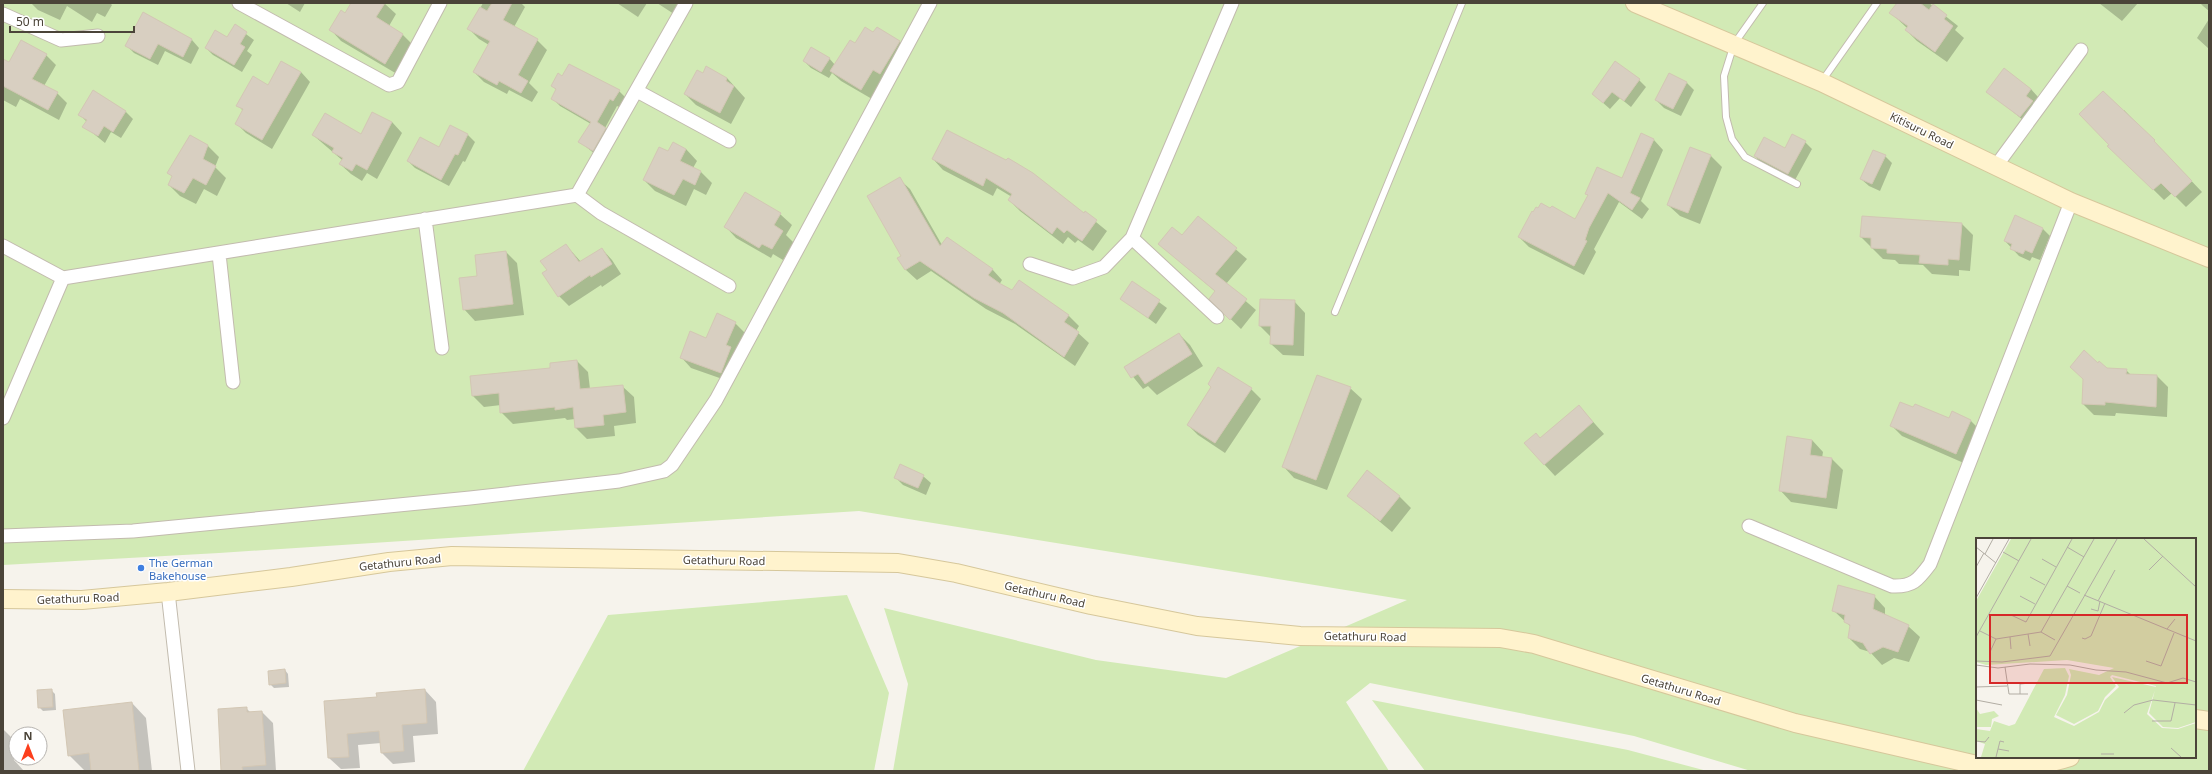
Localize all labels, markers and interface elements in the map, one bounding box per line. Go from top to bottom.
scale bar [10,8,134,34]
text: 50 m [16,13,44,30]
street label: Kitisuru Road [1888,108,1956,152]
inset map [1976,538,2196,758]
street label: Getathuru Road [358,550,442,574]
street label: Getathuru Road [683,552,765,568]
place label: The German Bakehouse [149,555,213,583]
marker: The German Bakehouse [136,563,146,573]
street label: Getathuru Road [1003,577,1087,611]
street label: Getathuru Road [36,589,120,607]
street label: Getathuru Road [1324,628,1406,644]
street label: Getathuru Road [1639,670,1723,708]
north arrow [8,726,48,766]
text: N [24,728,32,743]

